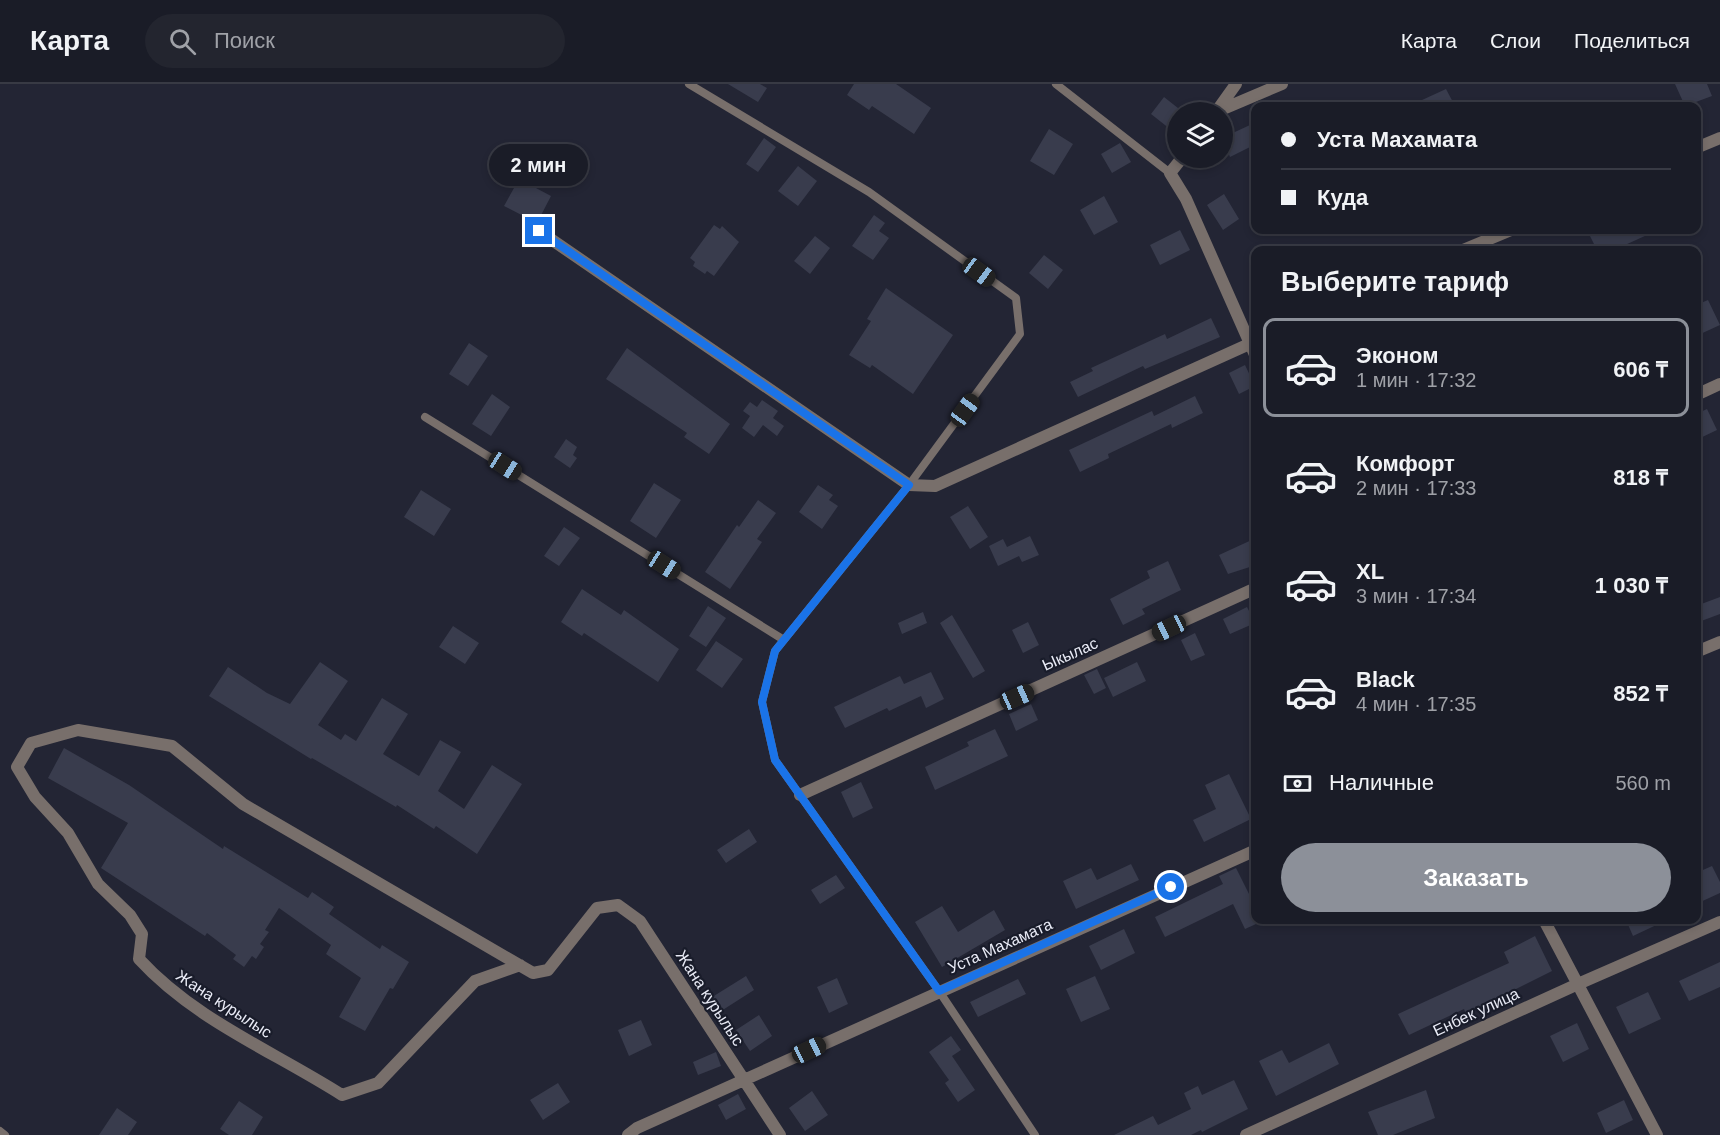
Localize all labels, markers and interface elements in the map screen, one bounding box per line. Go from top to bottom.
search box [145,14,565,68]
text: Карта [30,25,109,56]
icon: search [166,25,199,58]
text: Поиск [214,28,275,53]
text: Карта [1401,29,1457,52]
text: Слои [1490,29,1541,52]
text: Поделиться [1574,29,1690,52]
map controls [1167,102,1233,168]
button: layers [1167,102,1233,168]
text: Уста Махамата [1317,127,1477,152]
callout: 2 мин [490,144,588,186]
text: 2 мин [511,154,566,176]
text: Куда [1317,185,1368,210]
route end [525,217,552,244]
car [959,254,999,290]
text: Выберите тариф [1281,267,1509,297]
icon: car [1284,341,1338,395]
text: Эконом [1356,343,1439,368]
text: 606 ₸ [1613,357,1668,382]
text: 1 мин · 17:32 [1356,369,1476,391]
car [947,390,983,430]
car [485,449,525,483]
icon: car [1284,449,1338,503]
text: Комфорт [1356,451,1455,476]
text: 818 ₸ [1613,465,1668,490]
text: 2 мин · 17:33 [1356,477,1476,499]
car [644,548,684,582]
icon: car [1284,557,1338,611]
text: XL [1356,559,1384,584]
text: 1 030 ₸ [1595,573,1668,598]
text: 3 мин · 17:34 [1356,585,1476,607]
car [1149,612,1189,644]
street label: Ыкылас [1040,634,1100,674]
icon: car [1284,665,1338,719]
text: Black [1356,667,1415,692]
car [997,681,1037,713]
text: 852 ₸ [1613,681,1668,706]
text: 4 мин · 17:35 [1356,693,1476,715]
icon: cash [1281,767,1314,800]
text: Наличные [1329,770,1434,795]
text: 560 m [1615,772,1671,794]
button: Заказать [1281,843,1671,912]
route start [1157,873,1184,900]
street label: Уста Махамата [945,915,1055,977]
street label: Жана курылыс [673,947,747,1049]
street label: Жана курылыс [173,967,275,1041]
street label: Енбек улица [1430,985,1522,1039]
car [789,1034,829,1066]

